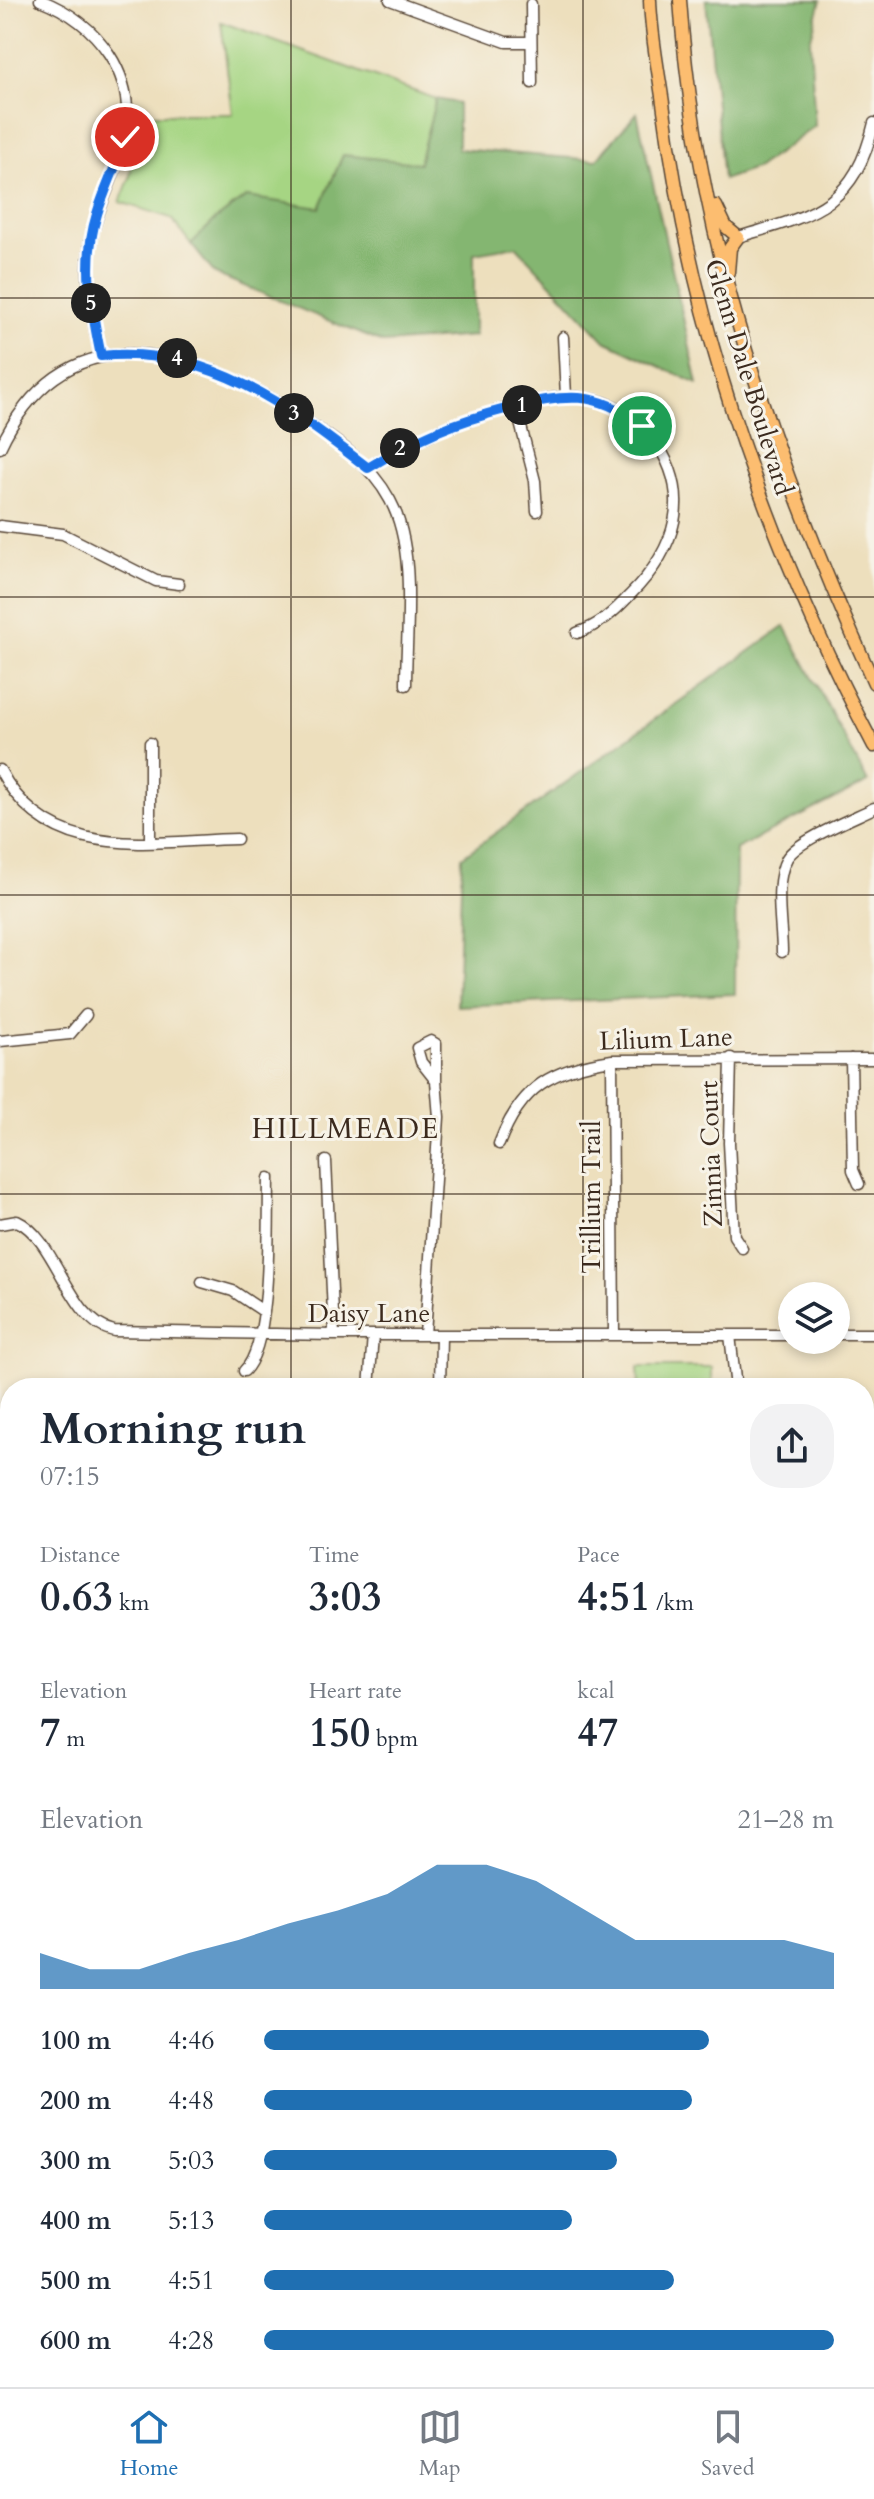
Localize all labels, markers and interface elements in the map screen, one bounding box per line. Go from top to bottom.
pin [91,103,159,171]
icon: check [103,115,147,159]
street label: Glenn Dale Boulevard [696,255,802,500]
pin: 5 [71,283,111,323]
text: 5 [85,288,97,318]
pin: 4 [157,338,197,378]
text: 4 [171,343,183,373]
pin: 1 [502,385,542,425]
text: 1 [516,390,528,420]
pin [608,392,676,460]
pin: 3 [274,393,314,433]
text: 3 [288,398,300,428]
icon: arrive [620,404,664,448]
pin: 2 [380,428,420,468]
text: 2 [394,433,406,463]
street label: Lilium Lane [599,1019,733,1059]
street label: Zinnia Court [691,1080,731,1228]
district label: HILLMEADE [252,1110,440,1148]
street label: Trillium Trail [574,1120,609,1274]
map controls [778,1282,850,1354]
button: layers [778,1282,850,1354]
street label: Daisy Lane [308,1296,430,1331]
text: Morning run [40,1399,306,1459]
button: share [750,1404,834,1488]
text: 07:15 [40,1459,100,1494]
text: Distance [40,1540,120,1570]
text: Time [309,1540,360,1570]
text: Pace [577,1540,620,1570]
text: 0.63 [40,1570,113,1625]
text: 3:03 [309,1570,382,1625]
text: 4:51 [577,1570,650,1625]
text: km [113,1588,149,1618]
text: /km [650,1588,694,1618]
text: Elevation [40,1676,127,1706]
text: Heart rate [309,1676,402,1706]
text: kcal [577,1676,614,1706]
text: 7 [40,1706,61,1761]
text: 150 [309,1706,370,1761]
text: 47 [577,1706,618,1761]
text: m [61,1724,85,1754]
text: bpm [370,1724,418,1754]
text: Elevation [40,1802,143,1837]
text: 21–28 m [737,1802,834,1837]
text: 100 m [40,2023,111,2058]
text: 4:46 [168,2023,215,2058]
text: 200 m [40,2083,111,2118]
text: 4:48 [168,2083,215,2118]
text: 300 m [40,2143,111,2178]
text: 5:03 [168,2143,215,2178]
text: 400 m [40,2203,111,2238]
text: 5:13 [168,2203,215,2238]
text: 500 m [40,2263,111,2298]
text: 4:51 [168,2263,215,2298]
text: 600 m [40,2323,111,2358]
text: 4:28 [168,2323,215,2358]
tab: Home [120,2405,179,2483]
tab: Map [418,2405,462,2483]
tab: Saved [701,2405,754,2483]

